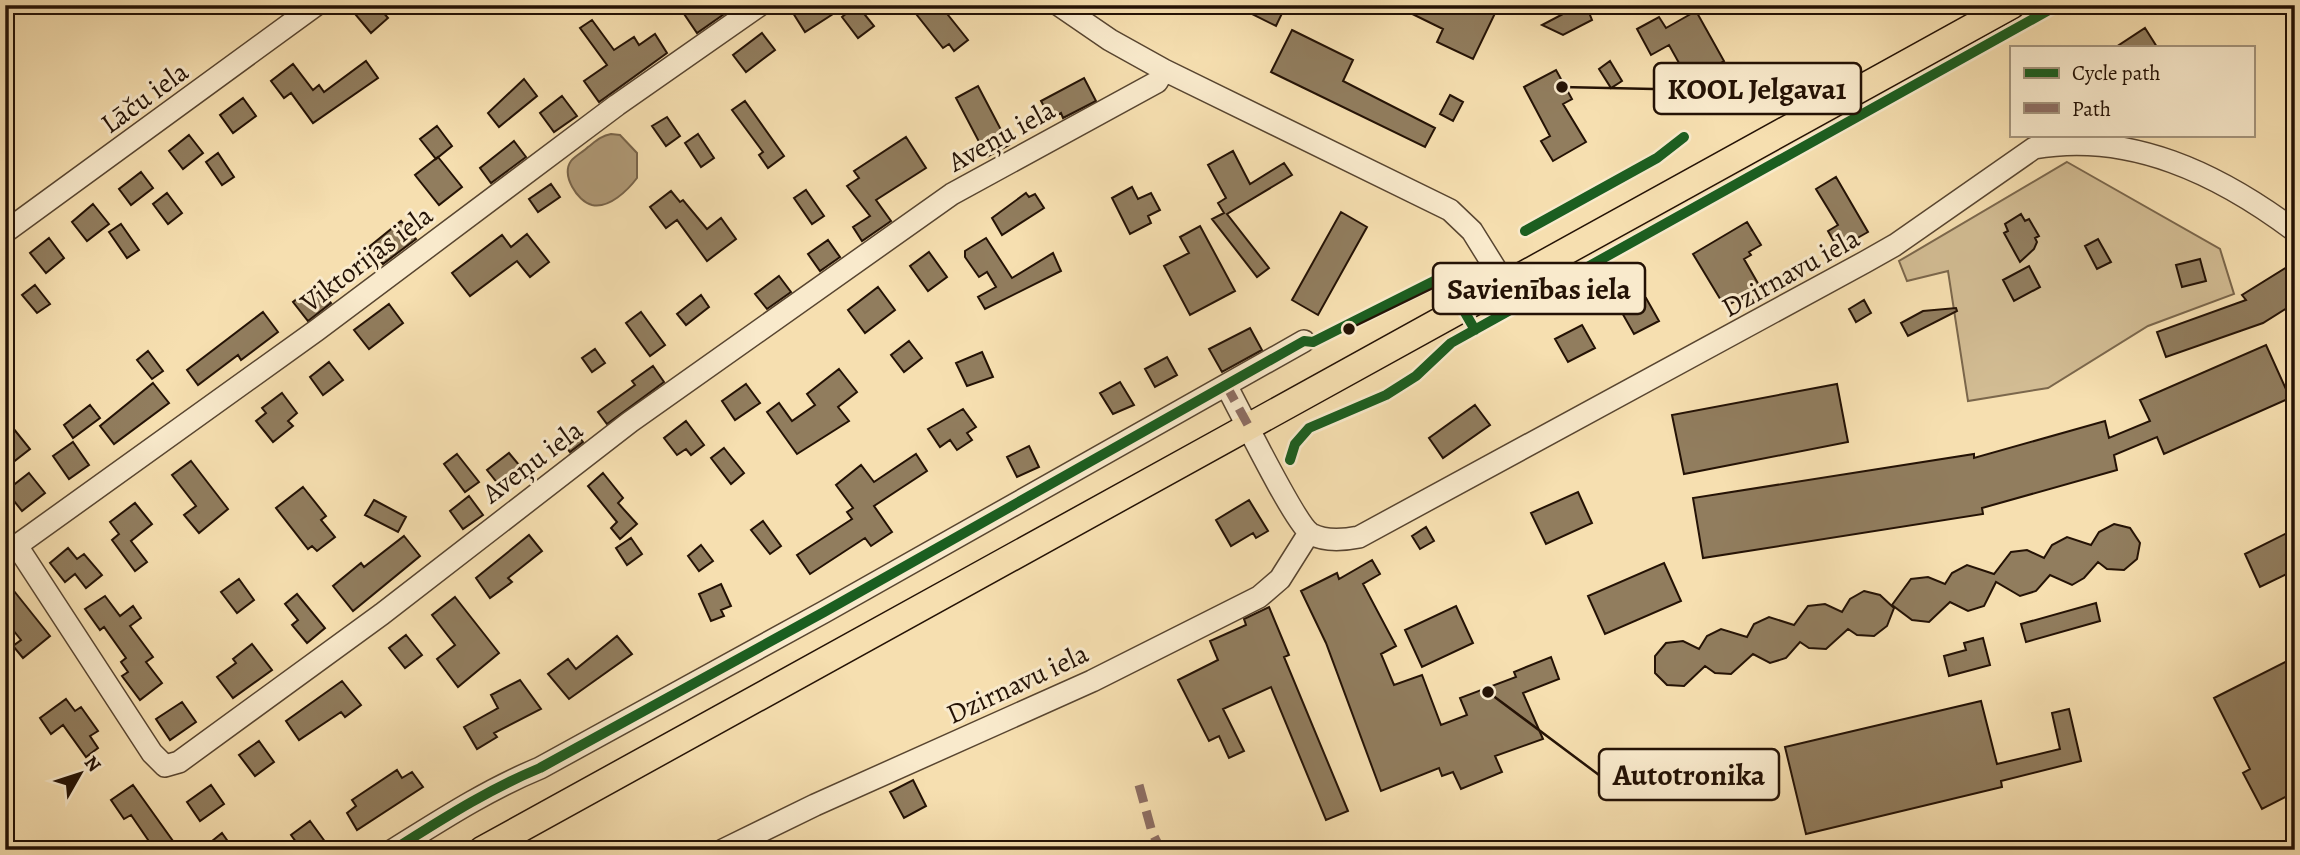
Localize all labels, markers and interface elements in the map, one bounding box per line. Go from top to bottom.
legend [2010,46,2254,136]
street label: Lāču iela [93,53,196,143]
text: Cycle path [2072,59,2161,87]
callout: KOOL Jelgava1 [1654,63,1861,114]
text: KOOL Jelgava1 [1667,69,1847,109]
street label: Aveņu iela [940,91,1062,181]
text: Path [2072,95,2111,123]
street label: Viktorijas iela [292,196,441,322]
street label: Dzirnavu iela [1715,219,1866,326]
callout: Savienības iela [1433,263,1645,314]
text: Savienības iela [1447,269,1632,309]
street label: Aveņu iela [474,411,591,513]
street label: Dzirnavu iela [940,634,1095,733]
north arrow [46,740,116,810]
callout: Autotronika [1599,749,1779,800]
text: N [78,750,107,778]
text: Autotronika [1612,755,1766,795]

